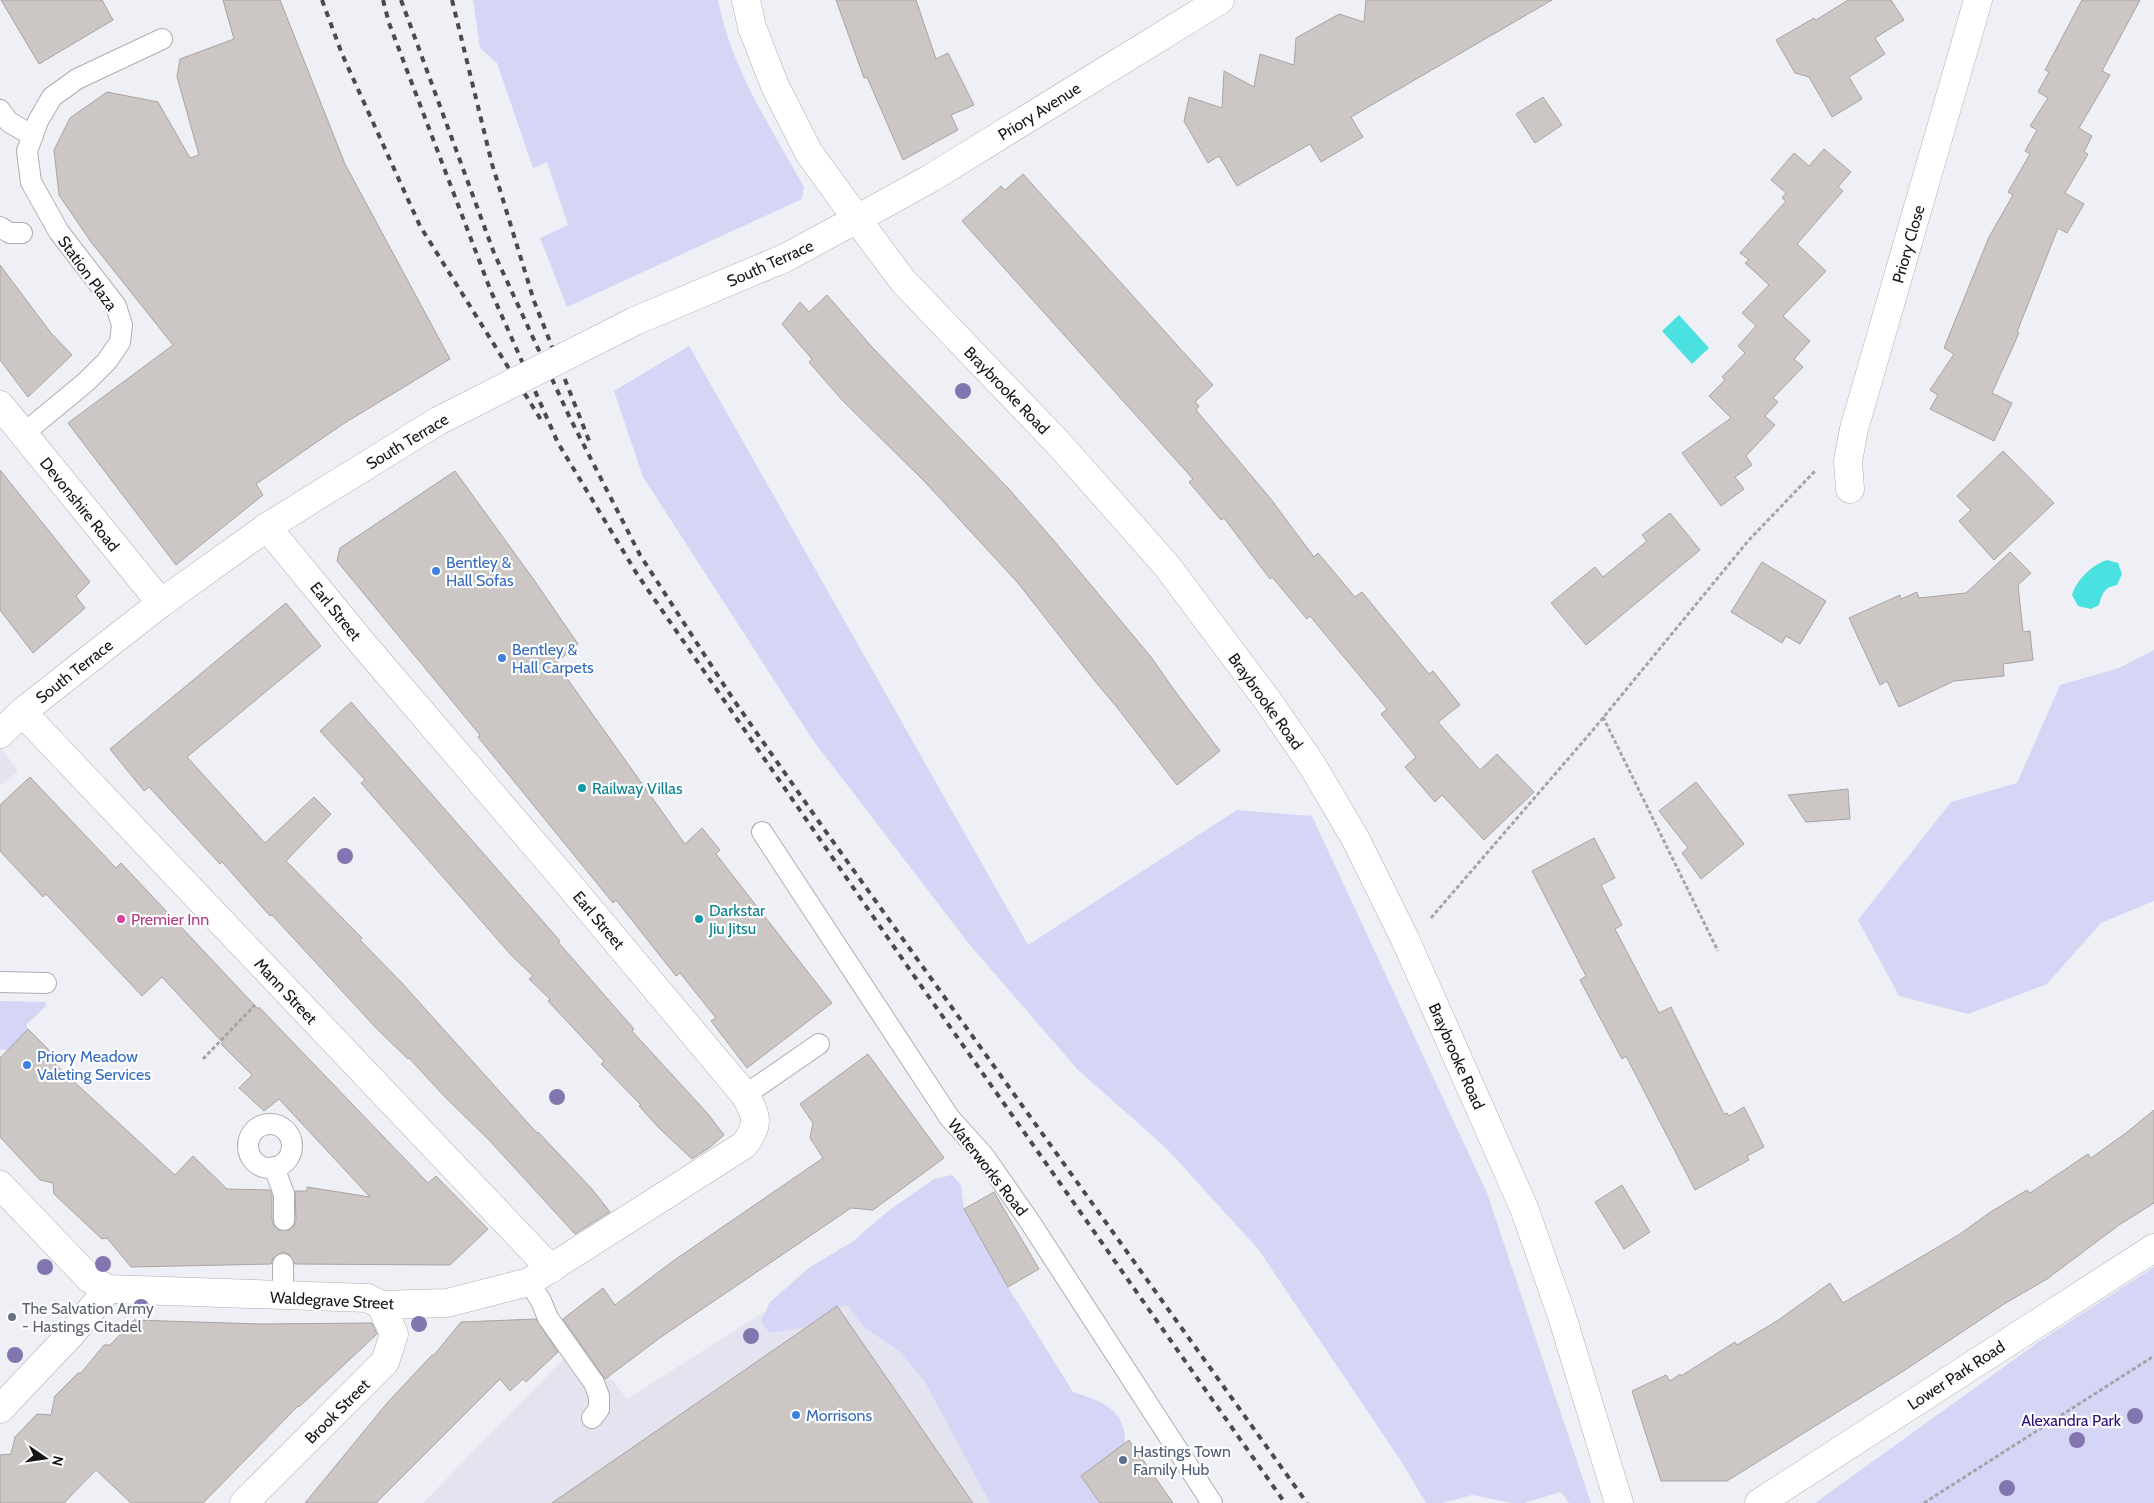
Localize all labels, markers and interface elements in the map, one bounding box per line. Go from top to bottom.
street label: Priory Avenue [994,79,1084,144]
street label: Priory Close [1888,203,1929,285]
street label: Station Plaza [54,232,121,315]
street label: South Terrace [724,236,816,291]
street label: Braybrooke Road [960,343,1053,438]
street label: South Terrace [363,409,452,473]
street label: Devonshire Road [36,454,123,555]
place label: Bentley & Hall Sofas [446,553,514,590]
marker: Bentley & Hall Sofas [430,565,442,577]
street label: Earl Street [306,578,365,645]
street label: South Terrace [32,635,117,707]
place label: Bentley & Hall Carpets [512,640,594,677]
street label: Braybrooke Road [1224,649,1307,753]
marker: Bentley & Hall Carpets [496,652,508,664]
place label: Railway Villas [592,779,683,798]
marker: Railway Villas [576,782,588,794]
street label: Earl Street [569,887,629,954]
place label: Darkstar Jiu Jitsu [708,901,766,938]
place label: Premier Inn [131,910,209,929]
marker: Premier Inn [115,913,127,925]
marker: Darkstar Jiu Jitsu [693,913,705,925]
street label: Mann Street [250,954,321,1029]
street label: Braybrooke Road [1425,1000,1489,1112]
place label: Priory Meadow Valeting Services [37,1047,151,1084]
marker: Priory Meadow Valeting Services [21,1059,33,1071]
street label: Waterworks Road [944,1115,1031,1220]
street label: Waldegrave Street [270,1288,395,1313]
place label: The Salvation Army - Hastings Citadel [22,1299,154,1336]
marker: The Salvation Army - Hastings Citadel [6,1311,18,1323]
street label: Lower Park Road [1904,1337,2008,1414]
street label: Brook Street [301,1375,374,1448]
place label: Morrisons [806,1406,872,1425]
marker: Morrisons [790,1409,802,1421]
park label: Alexandra Park [2021,1411,2122,1430]
north arrow [20,1433,70,1483]
place label: Hastings Town Family Hub [1133,1442,1231,1479]
text: N [48,1454,68,1468]
marker: Hastings Town Family Hub [1117,1454,1129,1466]

